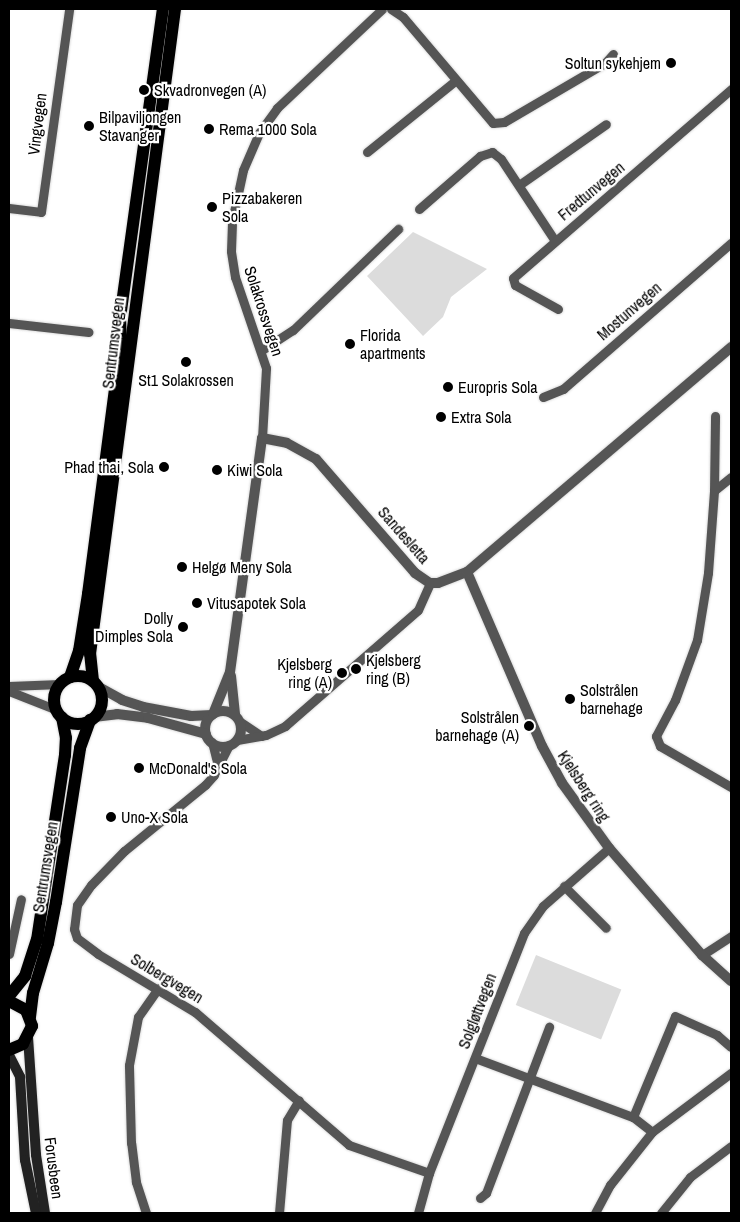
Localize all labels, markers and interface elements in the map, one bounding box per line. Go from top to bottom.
place label: Soltun sykehjem [565,53,661,73]
marker: Soltun sykehjem [665,57,677,69]
place label: Skvadronvegen (A) [154,80,266,100]
marker: Skvadronvegen (A) [138,84,150,96]
street label: Vingvegen [24,92,50,156]
place label: Bilpaviljongen Stavanger [99,107,181,145]
place label: Rema 1000 Sola [219,119,317,139]
marker: Bilpaviljongen Stavanger [83,120,95,132]
marker: Rema 1000 Sola [203,123,215,135]
street label: Fredtunvegen [554,158,628,224]
place label: Pizzabakeren Sola [222,188,302,226]
marker: Pizzabakeren Sola [206,201,218,213]
street label: Solakrossvegen [240,264,288,358]
street label: Mostunvegen [593,278,665,344]
street label: Sentrumsvegen [98,296,128,390]
place label: Florida apartments [360,325,426,363]
marker: Florida apartments [344,338,356,350]
marker: St1 Solakrossen [180,356,192,368]
place label: St1 Solakrossen [138,370,234,390]
place label: Europris Sola [458,377,537,397]
marker: Europris Sola [442,381,454,393]
place label: Extra Sola [451,407,512,427]
marker: Extra Sola [435,411,447,423]
place label: Phad thai, Sola [64,457,154,477]
place label: Kiwi Sola [227,460,282,480]
marker: Phad thai, Sola [158,461,170,473]
marker: Kiwi Sola [211,464,223,476]
street label: Sandesletta [374,503,434,567]
place label: Helgø Meny Sola [192,557,292,577]
marker: Helgø Meny Sola [176,561,188,573]
place label: Vitusapotek Sola [207,593,306,613]
marker: Vitusapotek Sola [191,597,203,609]
place label: Dolly Dimples Sola [95,608,173,646]
marker: Dolly Dimples Sola [177,621,189,633]
place label: Kjelsberg ring (B) [366,650,421,688]
place label: Kjelsberg ring (A) [277,654,332,692]
marker: Kjelsberg ring (B) [350,663,362,675]
marker: Kjelsberg ring (A) [336,667,348,679]
place label: Solstrålen barnehage [580,680,643,718]
marker: Solstrålen barnehage [564,693,576,705]
place label: Solstrålen barnehage (A) [435,707,519,745]
marker: Solstrålen barnehage (A) [523,720,535,732]
street label: Kjelsberg ring [554,747,614,825]
place label: McDonald's Sola [149,758,247,778]
marker: McDonald's Sola [133,762,145,774]
place label: Uno-X Sola [121,807,188,827]
marker: Uno-X Sola [105,811,117,823]
street label: Sentrumsvegen [28,820,62,914]
street label: Solbergvegen [127,949,207,1007]
street label: Solgløttvegen [454,970,500,1052]
street label: Forusbeen [41,1136,67,1200]

